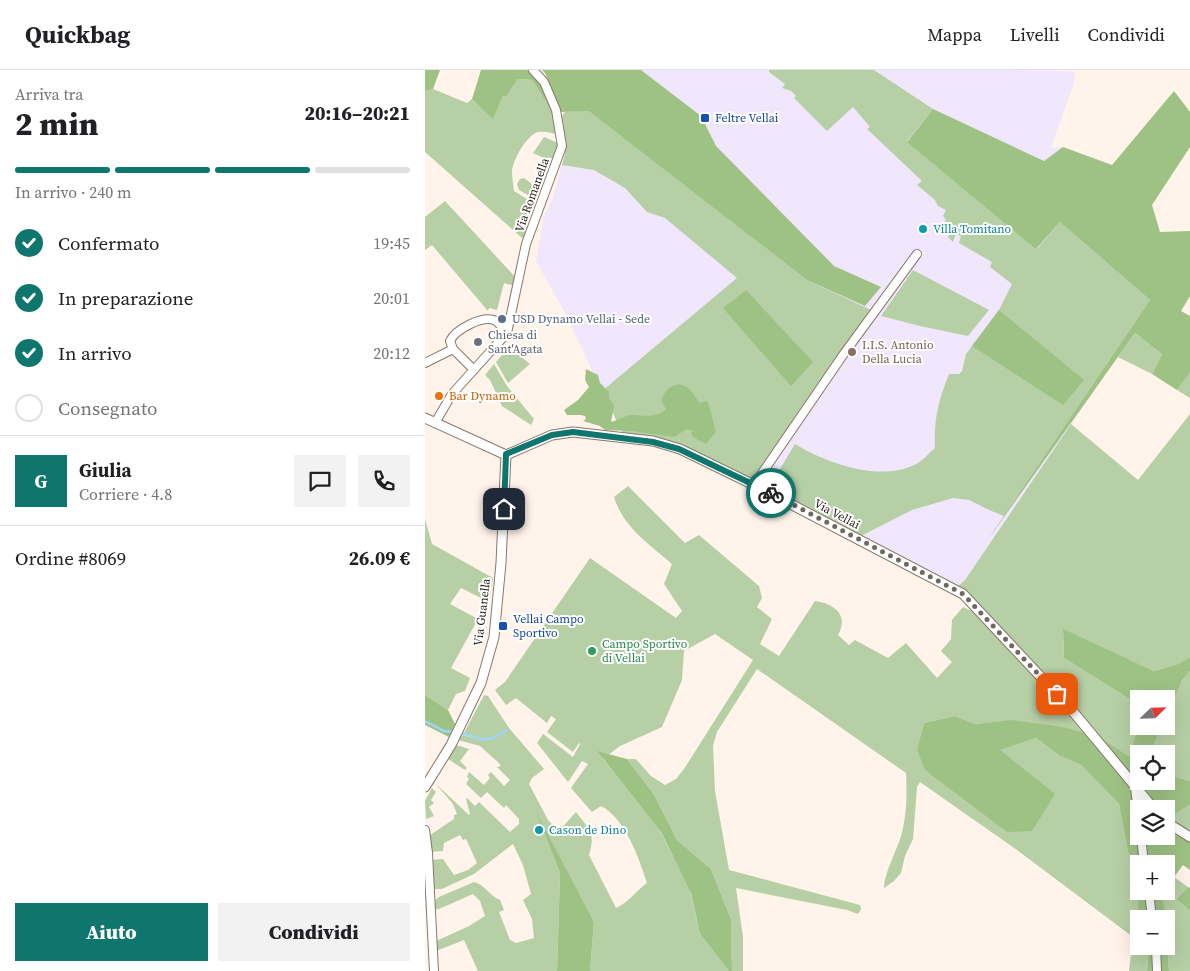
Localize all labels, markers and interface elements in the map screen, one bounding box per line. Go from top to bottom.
text: Quickbag [25,18,130,51]
text: Mappa [927,22,982,47]
text: Livelli [1010,22,1060,47]
text: Condividi [1088,22,1165,47]
text: Arriva tra [15,83,83,105]
text: 20:16–20:21 [305,100,410,126]
text: 2 min [15,102,98,146]
place label: Feltre Vellai [715,110,779,126]
marker: Feltre Vellai [699,112,711,124]
street label: Via Romanella [511,155,553,234]
text: In arrivo · 240 m [15,181,131,203]
place label: Villa Tomitano [933,221,1012,237]
marker: Villa Tomitano [917,223,929,235]
icon: check [15,229,43,257]
text: Confermato [58,230,160,256]
text: 19:45 [373,232,410,254]
icon: check [15,284,43,312]
text: In preparazione [58,285,194,311]
text: 20:01 [373,287,410,309]
place label: USD Dynamo Vellai - Sede [512,311,650,327]
marker: USD Dynamo Vellai - Sede [496,313,508,325]
place label: Chiesa di Sant'Agata [488,327,544,357]
marker: Chiesa di Sant'Agata [472,336,484,348]
place label: I.I.S. Antonio Della Lucia [862,337,934,367]
icon: check [15,339,43,367]
text: In arrivo [58,340,132,366]
text: 20:12 [373,342,410,364]
marker: I.I.S. Antonio Della Lucia [846,346,858,358]
place label: Bar Dynamo [449,388,516,404]
marker: Bar Dynamo [433,390,445,402]
text: Consegnato [58,395,158,421]
button: chat [294,455,346,507]
button: phone [358,455,410,507]
text: Giulia [79,457,132,483]
text: G [35,468,47,494]
courier [746,468,796,518]
icon: bike [757,479,785,507]
text: Corriere · 4.8 [79,483,172,505]
pin [483,488,525,530]
icon: home [490,495,518,523]
street label: Via Vellai [811,495,863,533]
text: Ordine #8069 [15,545,126,571]
text: 26.09 € [349,545,410,571]
street label: Via Guanella [470,576,494,647]
place label: Vellai Campo Sportivo [513,611,584,641]
marker: Vellai Campo Sportivo [497,620,509,632]
place label: Campo Sportivo di Vellai [602,636,688,666]
marker: Campo Sportivo di Vellai [586,645,598,657]
pin [1036,673,1078,715]
icon: bag [1043,680,1071,708]
north arrow [1130,690,1175,735]
map controls [1130,690,1175,955]
button: locate [1130,745,1175,790]
button: layers [1130,800,1175,845]
place label: Cason de Dino [549,822,627,838]
marker: Cason de Dino [533,824,545,836]
button: + [1130,855,1175,900]
button: Aiuto [15,903,208,961]
button: Condividi [218,903,410,961]
button: − [1130,910,1175,955]

